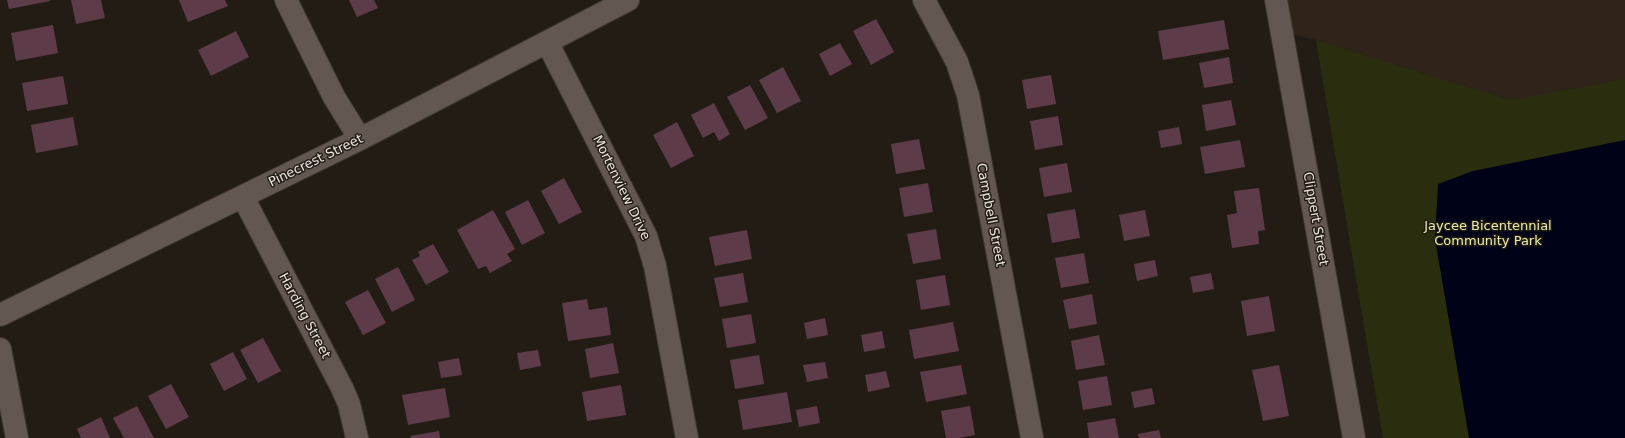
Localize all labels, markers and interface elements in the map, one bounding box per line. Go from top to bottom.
street label: Pinecrest Street [266,131,366,191]
street label: Mortenview Drive [589,133,653,243]
street label: Campbell Street [972,162,1008,268]
street label: Clippert Street [1299,171,1331,267]
park label: Jaycee Bicentennial Community Park [1424,219,1552,250]
street label: Harding Street [275,270,333,362]

